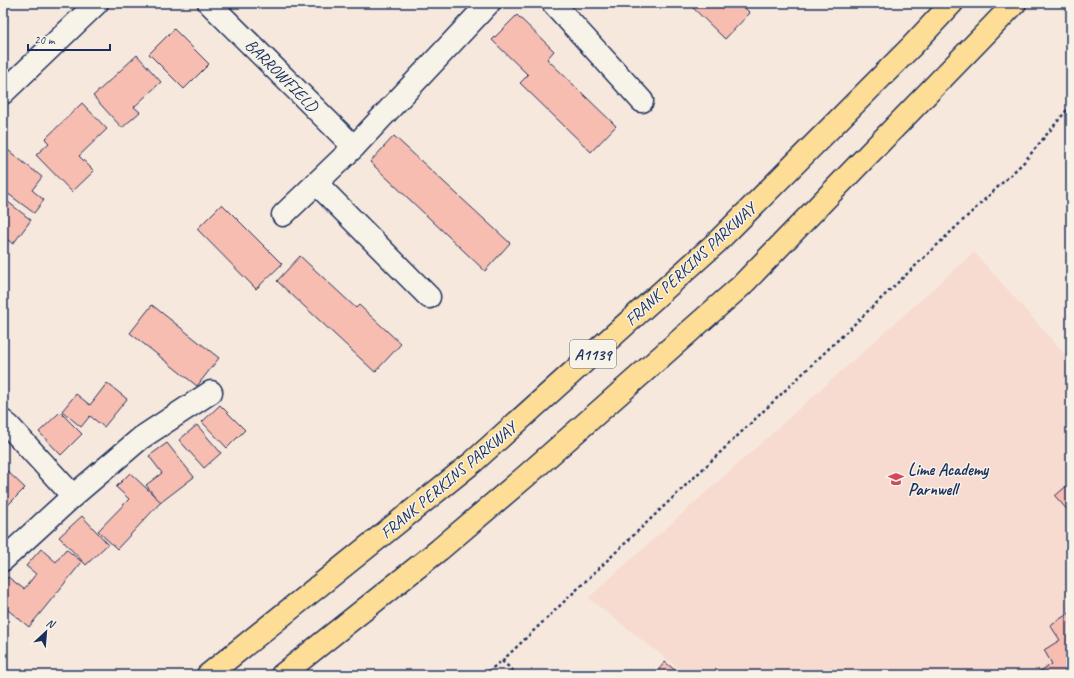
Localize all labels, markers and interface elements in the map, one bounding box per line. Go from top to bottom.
scale bar [28,26,110,52]
text: 20 m [34,32,56,48]
street label: BARROWFIELD [241,34,324,118]
street label: FRANK PERKINS PARKWAY [621,197,762,330]
road number: A1139 [570,340,616,368]
street label: FRANK PERKINS PARKWAY [376,416,522,543]
place label: Lime Academy Parnwell [908,459,989,500]
school or university icon: Lime Academy Parnwell [887,470,905,488]
north arrow [26,612,66,652]
text: N [44,615,58,632]

